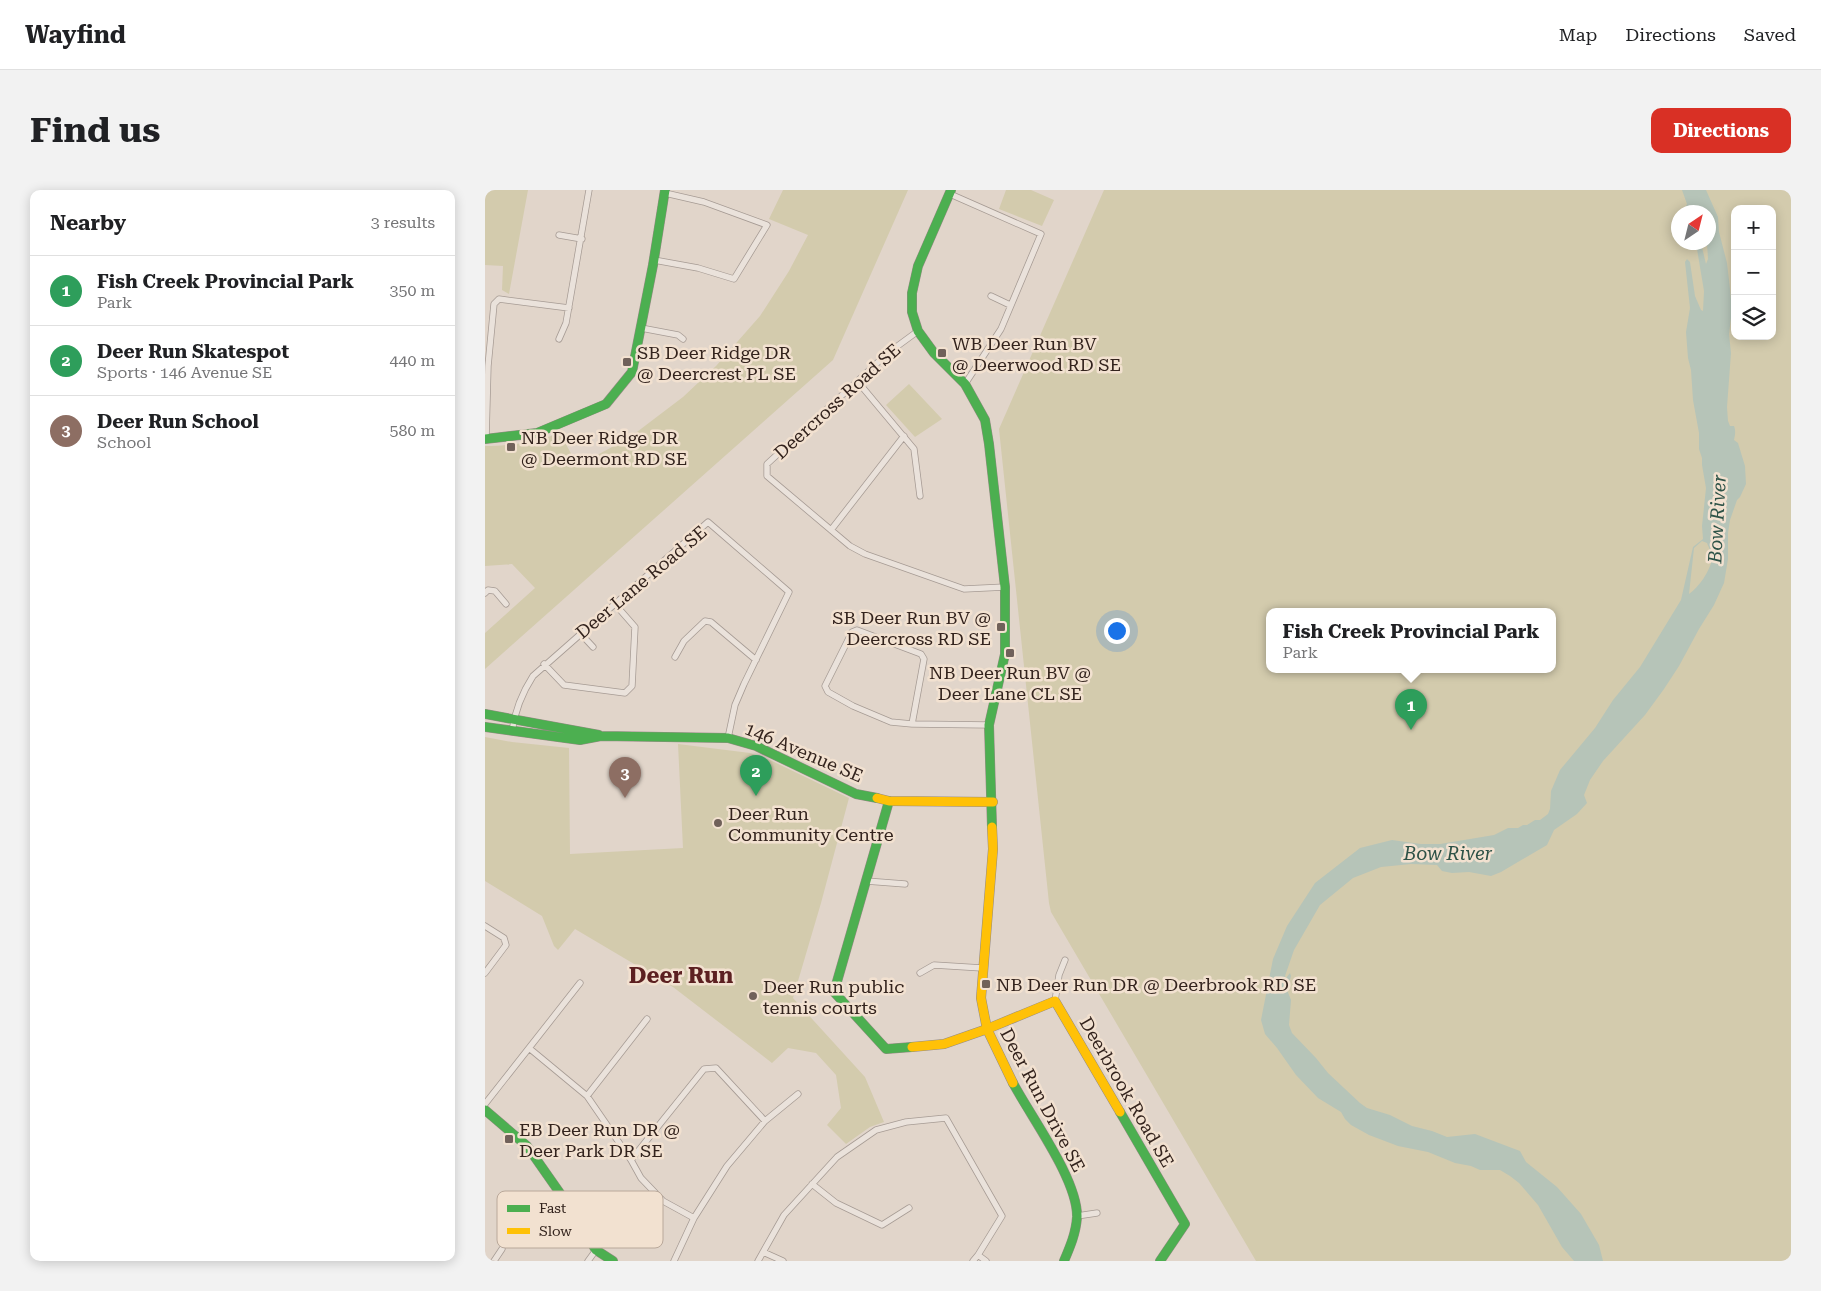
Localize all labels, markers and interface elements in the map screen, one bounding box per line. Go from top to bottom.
text: Wayfind [25,21,126,49]
text: Map [1559,24,1597,45]
text: Directions [1625,24,1716,45]
text: Saved [1744,24,1796,45]
button: Directions [1651,108,1791,153]
text: Find us [30,110,160,151]
north arrow [1671,205,1716,250]
map controls [1731,205,1776,340]
button: + [1731,205,1776,250]
text: Nearby [50,211,126,235]
text: 3 results [371,213,435,232]
button: − [1731,250,1776,295]
text: Fish Creek Provincial Park [97,270,354,293]
text: 1 [62,281,70,300]
text: 350 m [389,281,435,300]
text: Park [97,293,132,312]
button: layers [1731,295,1776,340]
place label: WB Deer Run BV @ Deerwood RD SE [952,333,1121,375]
street label: Deercross Road SE [770,339,904,463]
text: Deer Run Skatespot [97,340,289,363]
place label: SB Deer Ridge DR @ Deercrest PL SE [637,342,796,384]
marker: WB Deer Run BV @ Deerwood RD SE [936,347,948,359]
text: 2 [62,351,70,370]
text: 440 m [389,351,435,370]
marker: SB Deer Ridge DR @ Deercrest PL SE [621,356,633,368]
text: Sports · 146 Avenue SE [97,363,272,382]
text: Deer Run School [97,410,259,433]
text: 3 [62,421,70,440]
text: 580 m [389,421,435,440]
place label: NB Deer Ridge DR @ Deermont RD SE [521,427,687,469]
text: School [97,433,151,452]
marker: NB Deer Ridge DR @ Deermont RD SE [505,441,517,453]
water label: Bow River [1703,474,1731,565]
street label: Deer Lane Road SE [571,521,711,643]
place label: SB Deer Run BV @ Deercross RD SE [832,607,991,649]
popup [1266,608,1556,673]
your location [1104,618,1130,644]
text: Fish Creek Provincial Park [1283,620,1539,643]
marker: SB Deer Run BV @ Deercross RD SE [995,621,1007,633]
text: Park [1283,643,1318,662]
marker: NB Deer Run BV @ Deer Lane CL SE [1004,647,1016,659]
place label: NB Deer Run BV @ Deer Lane CL SE [929,662,1091,704]
pin: 1 [1395,689,1427,730]
street label: 146 Avenue SE [742,718,866,786]
pin: 2 [740,755,772,796]
pin: 3 [609,757,641,798]
place label: Deer Run Community Centre [728,803,894,845]
marker: Deer Run Community Centre [712,817,724,829]
water label: Bow River [1402,842,1493,865]
district label: Deer Run [629,963,733,988]
place label: NB Deer Run DR @ Deerbrook RD SE [996,974,1316,995]
place label: Deer Run public tennis courts [763,976,904,1018]
marker: NB Deer Run DR @ Deerbrook RD SE [980,978,992,990]
marker: Deer Run public tennis courts [747,990,759,1002]
street label: Deerbrook Road SE [1075,1013,1179,1171]
street label: Deer Run Drive SE [996,1025,1090,1175]
place label: EB Deer Run DR @ Deer Park DR SE [519,1119,680,1161]
marker: EB Deer Run DR @ Deer Park DR SE [503,1133,515,1145]
legend [497,1191,663,1248]
text: Fast [539,1200,566,1216]
text: Slow [539,1223,572,1239]

